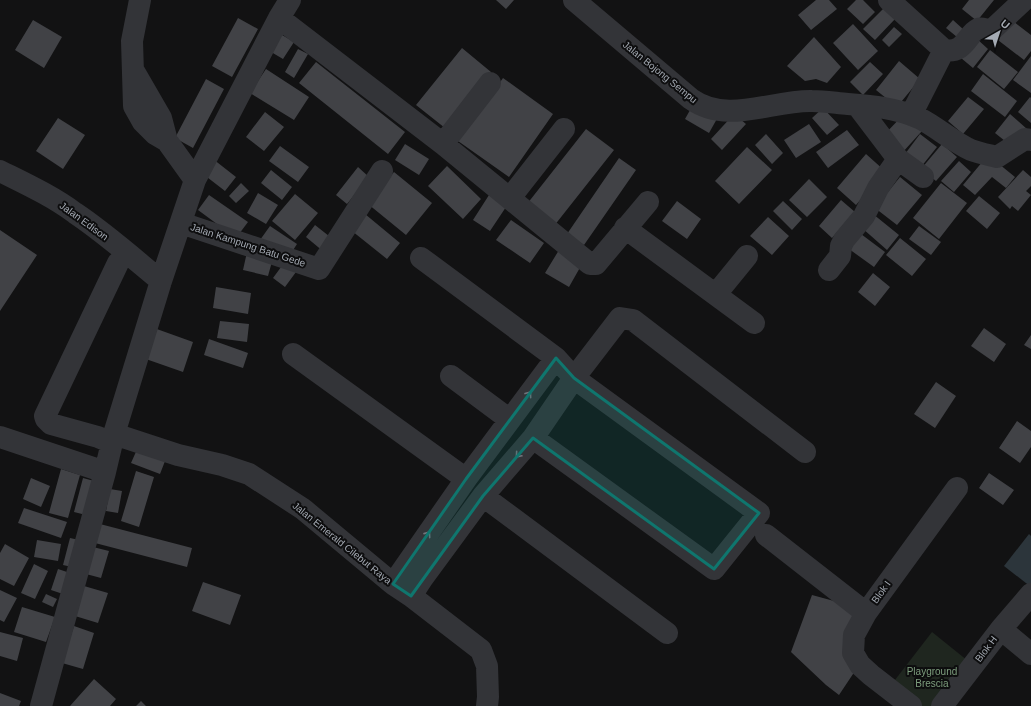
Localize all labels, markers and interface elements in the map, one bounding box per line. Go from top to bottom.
north arrow [979,12,1019,52]
text: U [998,17,1012,31]
street label: Jalan Bojong Sempu [621,39,699,105]
street label: Jalan Edison [58,200,110,242]
street label: Jalan Kampung Batu Gede [189,221,307,269]
one-way arrow [524,392,531,399]
one-way arrow [516,451,523,458]
street label: Jalan Emerald Cilebut Raya [290,500,394,587]
one-way arrow [423,531,430,538]
street label: Blok I [869,579,893,605]
street label: Blok H [973,634,999,664]
park label: Playground Brescia [907,666,957,689]

